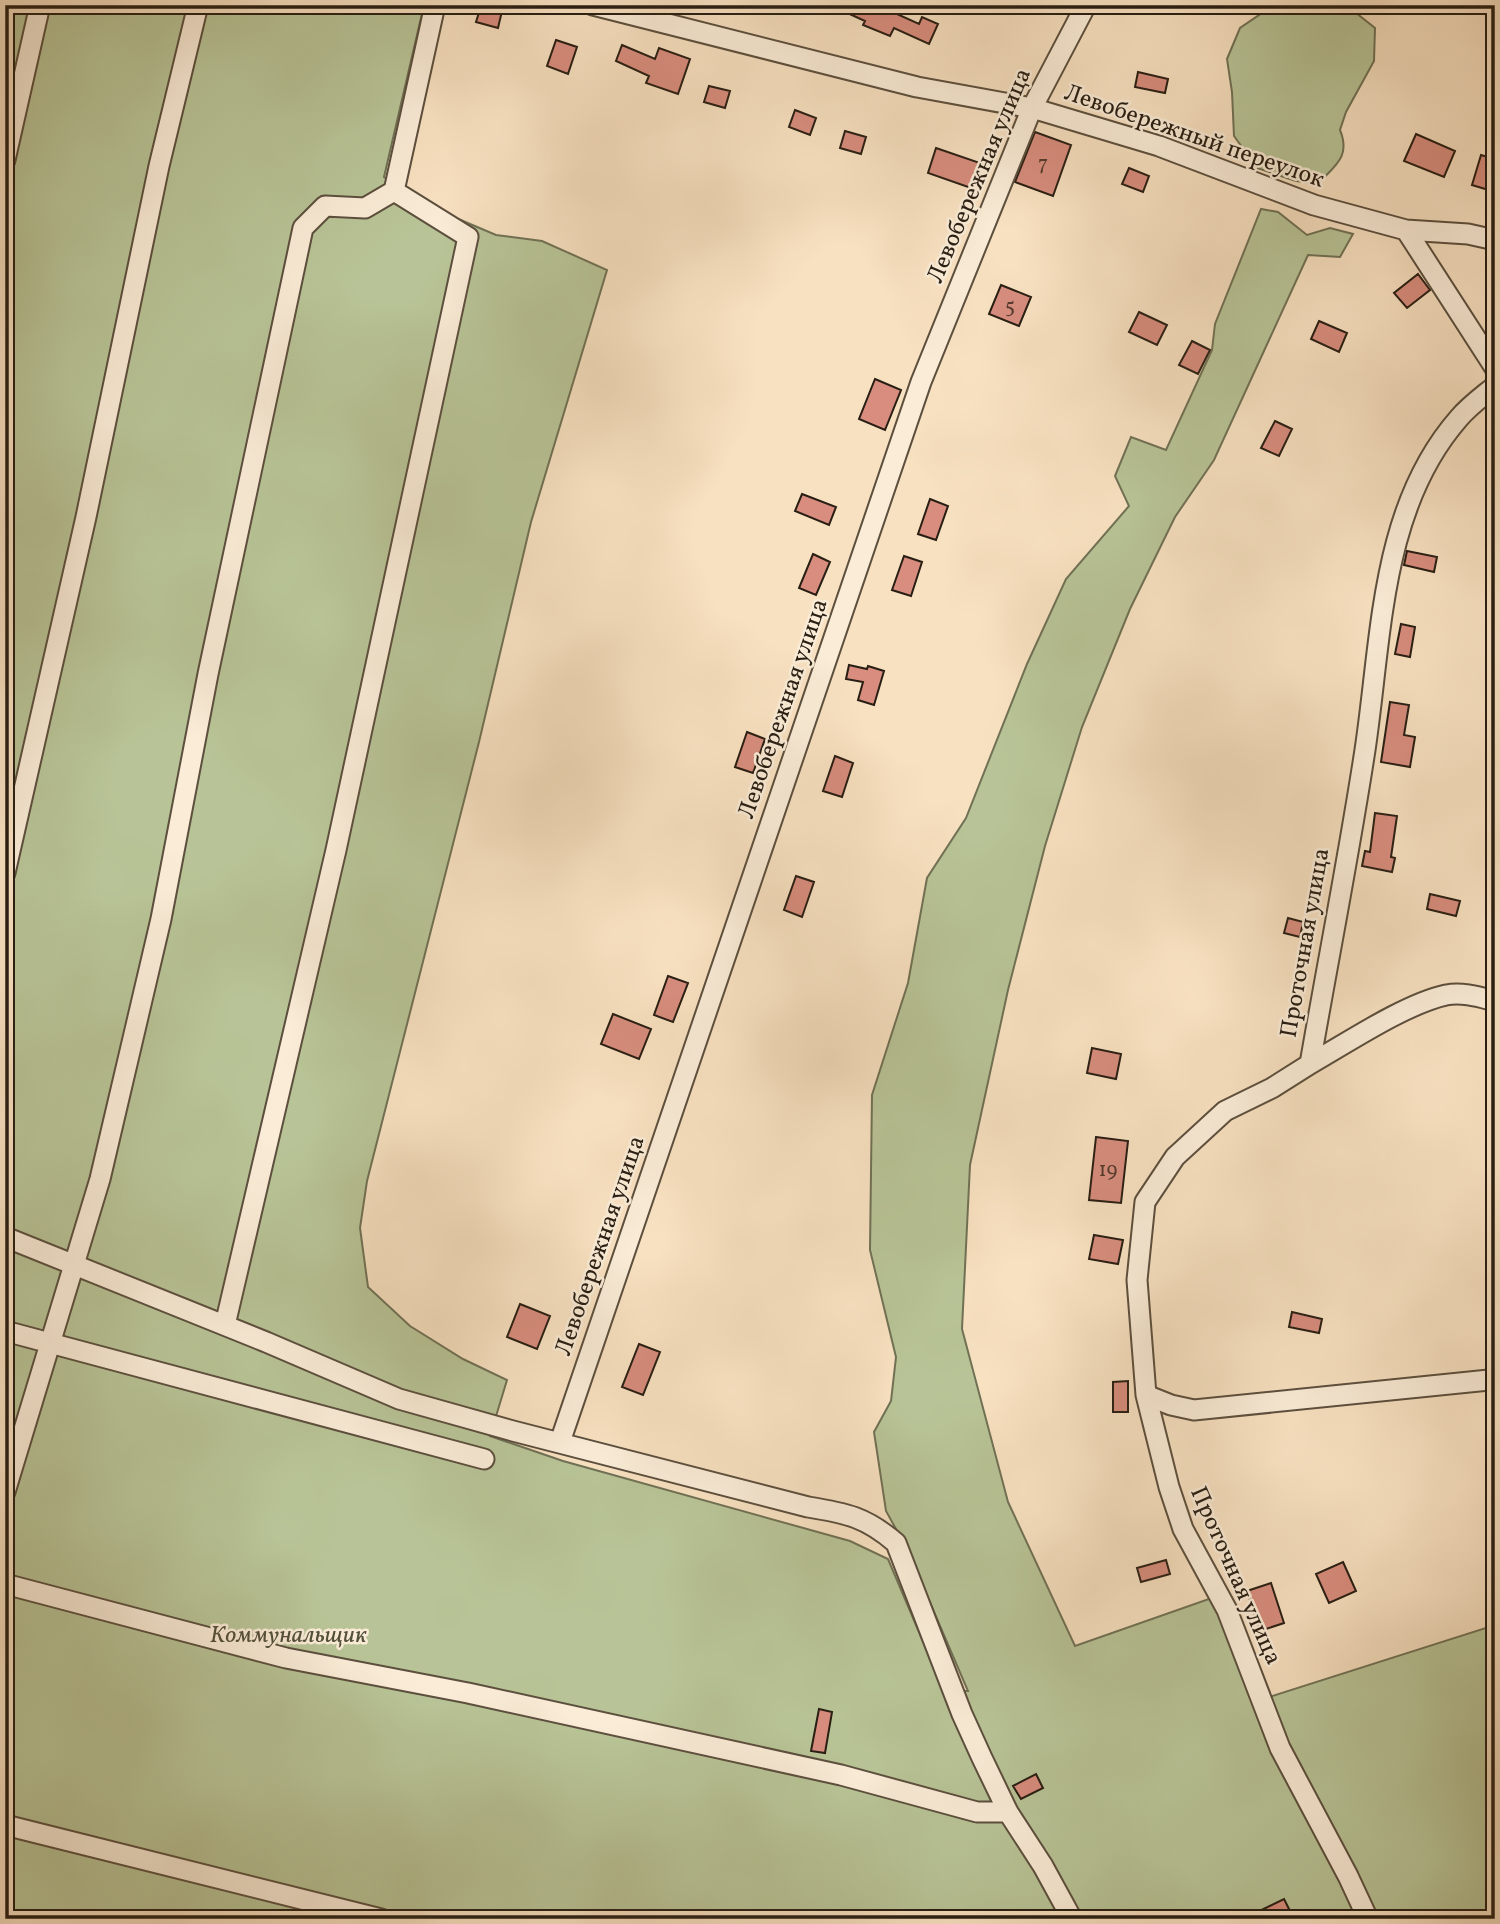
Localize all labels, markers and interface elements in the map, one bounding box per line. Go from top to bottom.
street label: Левобережная улица [919,63,1041,289]
street label: Левобережный переулок [1059,76,1329,198]
house number: 7 [1038,150,1048,179]
house number: 5 [1005,292,1015,321]
street label: Левобережная улица [730,594,838,824]
street label: Проточная улица [1273,846,1339,1040]
street label: Левобережная улица [547,1131,655,1361]
house number: 19 [1098,1156,1118,1185]
street label: Проточная улица [1180,1481,1290,1671]
park label: Коммунальщик [210,1619,367,1653]

